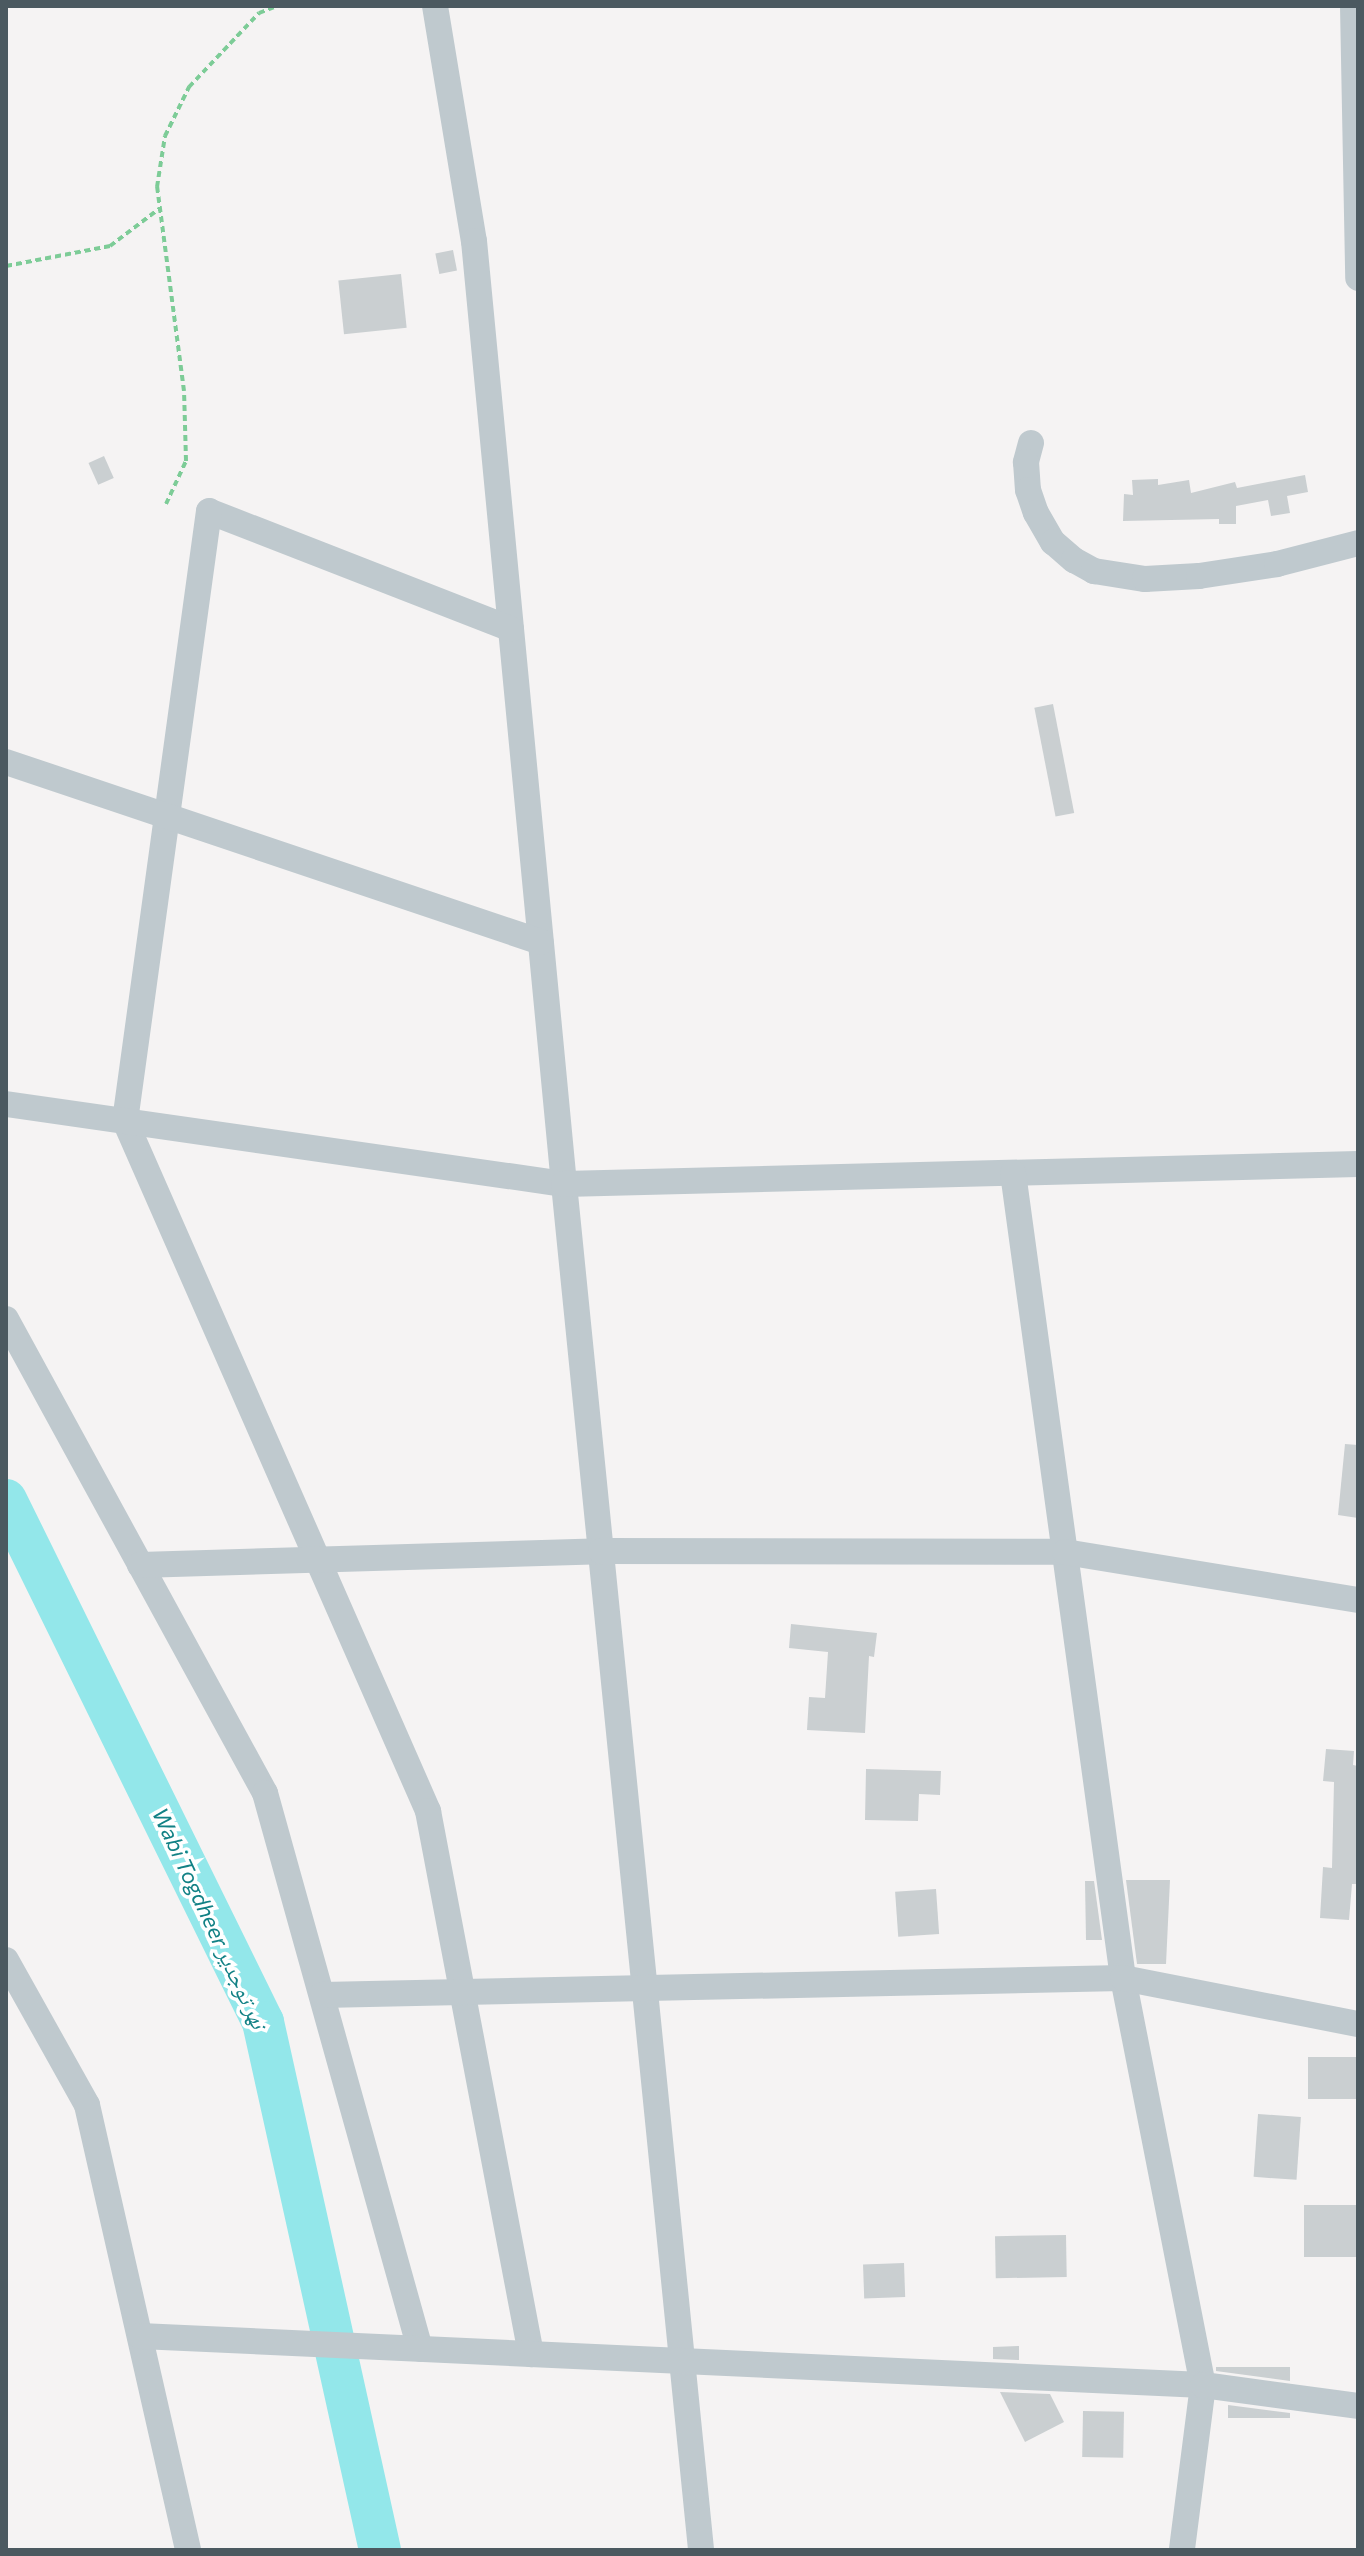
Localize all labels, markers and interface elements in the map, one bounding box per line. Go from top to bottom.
water label: Wabi Togdheer نهر توجدير [147,1803,273,2033]

